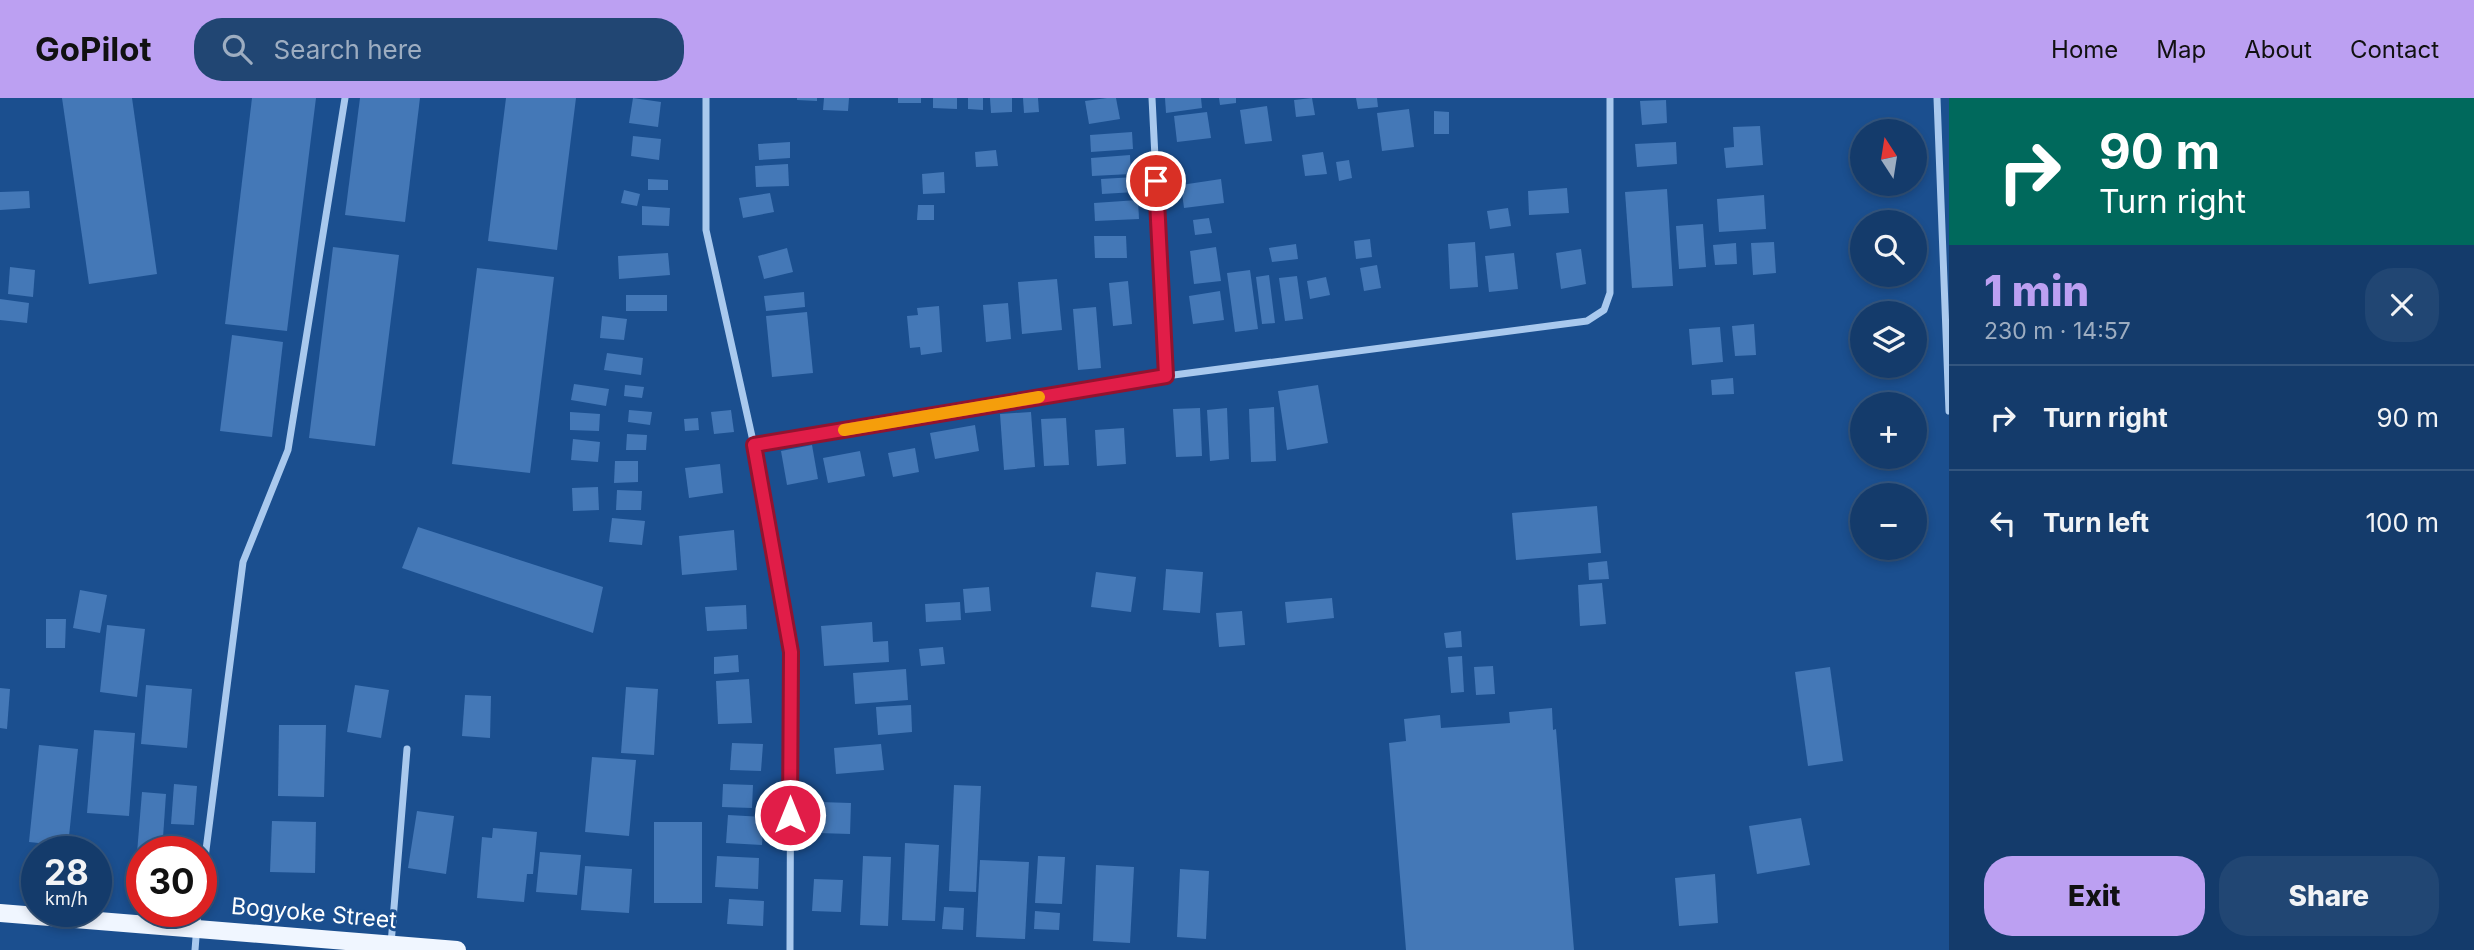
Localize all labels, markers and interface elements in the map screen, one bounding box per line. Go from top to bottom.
search box [194,18,684,81]
text: GoPilot [35,29,152,69]
icon: search [218,30,256,68]
text: Search here [274,34,422,65]
text: Home [2051,35,2118,64]
text: Map [2156,35,2206,64]
text: About [2244,35,2312,64]
text: Contact [2350,35,2439,64]
north arrow [1850,119,1927,196]
map controls [1850,119,1927,560]
text: 90 m [2099,122,2220,181]
icon: right [1984,126,2075,217]
pin [1126,151,1186,211]
icon: arrive [1137,162,1175,200]
text: Turn right [2099,182,2246,221]
button: search [1850,210,1927,287]
text: 1 min [1984,265,2089,316]
button: close [2365,268,2439,342]
button: layers [1850,301,1927,378]
text: 230 m · 14:57 [1984,317,2131,345]
button: + [1850,392,1927,469]
icon: right [1984,399,2022,437]
text: Turn right [2043,402,2168,433]
text: 90 m [2376,402,2439,433]
button: − [1850,483,1927,560]
icon: left [1984,504,2022,542]
text: Turn left [2043,507,2149,538]
text: 100 m [2366,507,2439,538]
position arrow [753,778,827,852]
speed limit sign: 30 [126,836,217,927]
text: 28 [44,851,89,893]
button: Exit [1984,856,2205,936]
button: Share [2219,856,2439,936]
text: km/h [45,888,88,909]
street label: Bogyoke Street [230,892,398,934]

